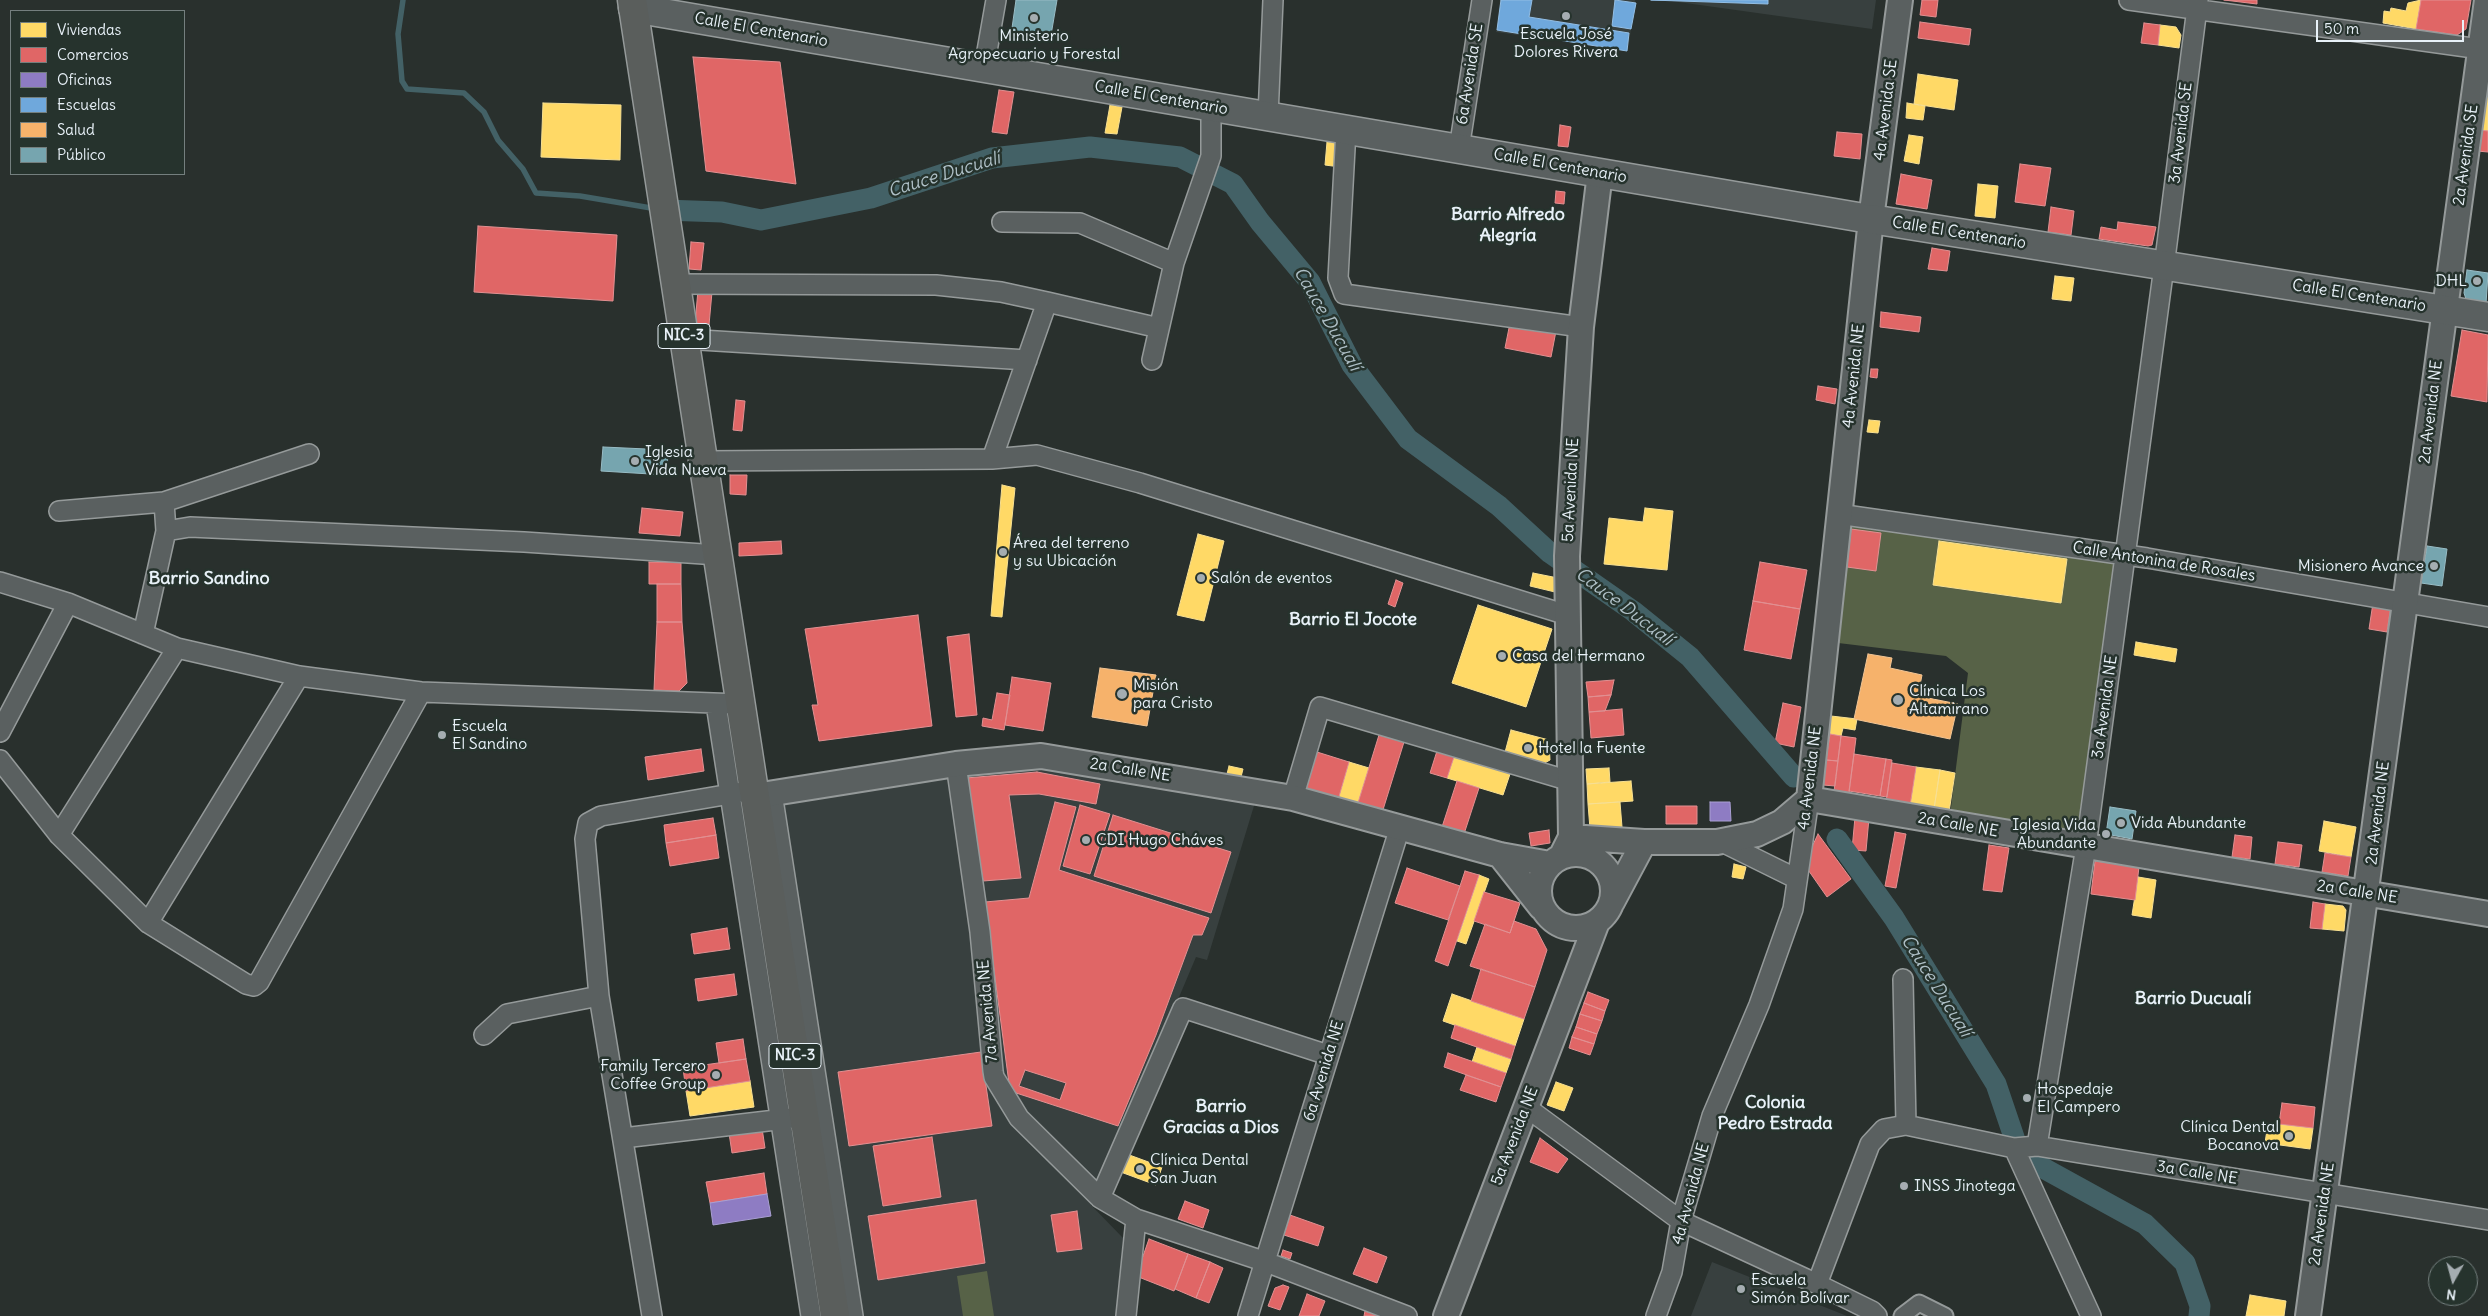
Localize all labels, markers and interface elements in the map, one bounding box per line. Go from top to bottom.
street label: Calle El Centenario [693,9,829,51]
legend [10,10,185,175]
marker: Escuela José Dolores Rivera [1560,10,1572,22]
scale bar [2318,10,2466,42]
marker: Ministerio Agropecuario y Forestal [1028,12,1040,24]
text: 50 m [2324,19,2359,38]
text: Viviendas [57,20,121,39]
street label: 6a Avenida SE [1453,22,1487,126]
place label: Escuela José Dolores Rivera [1514,24,1618,62]
place label: Ministerio Agropecuario y Forestal [948,26,1120,64]
text: Comercios [57,45,129,64]
street label: 4a Avenida SE [1870,58,1902,162]
text: Oficinas [57,70,112,89]
street label: Calle El Centenario [1093,77,1229,119]
street label: 3a Avenida SE [2165,81,2197,185]
text: Escuelas [57,95,116,114]
street label: 2a Avenida SE [2449,103,2483,207]
text: Salud [57,120,95,139]
text: Público [57,145,106,164]
street label: Calle El Centenario [1492,145,1628,187]
water label: Cauce Ducualí [885,148,1003,202]
district label: Barrio Alfredo Alegría [1451,204,1565,246]
street label: Calle El Centenario [1891,213,2027,253]
water label: Cauce Ducualí [1289,263,1365,375]
place label: DHL [2435,271,2467,291]
marker: DHL [2471,275,2483,287]
street label: Calle El Centenario [2291,276,2427,316]
street label: 4a Avenida NE [1839,323,1869,429]
road number: NIC-3 [658,324,710,348]
street label: 2a Avenida NE [2415,359,2447,465]
street label: 5a Avenida NE [1559,437,1583,543]
place label: Iglesia Vida Nueva [645,442,727,480]
marker: Iglesia Vida Nueva [629,455,641,467]
place label: Área del terreno y su Ubicación [1013,533,1130,571]
street label: Calle Antonina de Rosales [2071,538,2257,586]
marker: Área del terreno y su Ubicación [997,546,1009,558]
place label: Misionero Avance [2298,556,2424,576]
marker: Misionero Avance [2428,560,2440,572]
water label: Cauce Ducualí [1571,563,1677,651]
district label: Barrio Sandino [148,568,270,590]
place label: Salón de eventos [1211,568,1332,588]
marker: Salón de eventos [1195,572,1207,584]
district label: Barrio El Jocote [1289,609,1417,631]
place label: Casa del Hermano [1512,646,1645,666]
marker: Casa del Hermano [1496,650,1508,662]
street label: 3a Avenida NE [2088,654,2122,760]
place label: Misión para Cristo [1133,675,1213,713]
place label: Clínica Los Altamirano [1909,681,1989,719]
marker: Misión para Cristo [1115,687,1129,701]
marker: Clínica Los Altamirano [1891,693,1905,707]
place label: Escuela El Sandino [452,716,527,754]
street label: 4a Avenida NE [1794,725,1826,831]
marker: Escuela El Sandino [436,729,448,741]
place label: Hotel la Fuente [1538,738,1645,758]
marker: Hotel la Fuente [1522,742,1534,754]
street label: 2a Calle NE [1088,754,1172,786]
street label: 2a Avenida NE [2362,760,2394,866]
street label: 2a Calle NE [1916,808,2000,842]
place label: Vida Abundante [2131,813,2246,833]
place label: Iglesia Vida Abundante [2012,815,2096,853]
marker: Vida Abundante [2115,817,2127,829]
marker: Iglesia Vida Abundante [2100,828,2112,840]
place label: CDI Hugo Cháves [1096,830,1223,850]
marker: CDI Hugo Cháves [1080,834,1092,846]
street label: 2a Calle NE [2315,876,2399,908]
water label: Cauce Ducualí [1896,931,1976,1041]
street label: 7a Avenida NE [974,959,1002,1063]
district label: Barrio Ducualí [2135,988,2251,1010]
street label: 6a Avenida NE [1300,1018,1348,1124]
road number: NIC-3 [769,1044,821,1068]
place label: Family Tercero Coffee Group [600,1056,706,1094]
marker: Family Tercero Coffee Group [710,1069,722,1081]
place label: Hospedaje El Campero [2037,1079,2120,1117]
street label: 5a Avenida NE [1487,1084,1543,1188]
district label: Colonia Pedro Estrada [1717,1092,1833,1134]
marker: Hospedaje El Campero [2021,1092,2033,1104]
district label: Barrio Gracias a Dios [1163,1096,1279,1138]
place label: Clínica Dental Bocanova [2180,1117,2279,1155]
marker: Clínica Dental Bocanova [2283,1130,2295,1142]
street label: 4a Avenida NE [1668,1141,1714,1247]
place label: Clínica Dental San Juan [1150,1150,1249,1188]
street label: 3a Calle NE [2155,1157,2239,1189]
street label: 2a Avenida NE [2305,1161,2339,1267]
marker: Clínica Dental San Juan [1134,1163,1146,1175]
place label: INSS Jinotega [1914,1176,2016,1196]
marker: INSS Jinotega [1898,1180,1910,1192]
north arrow [2428,1256,2478,1306]
place label: Escuela Simón Bolívar [1751,1270,1850,1308]
marker: Escuela Simón Bolívar [1735,1283,1747,1295]
text: N [2445,1285,2457,1304]

